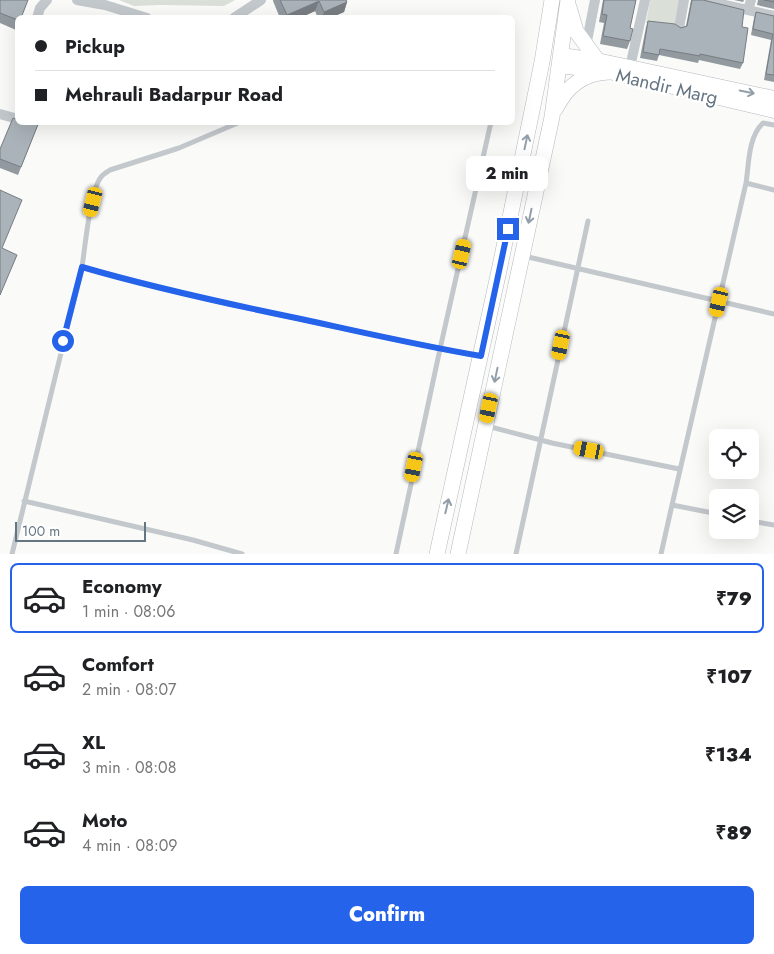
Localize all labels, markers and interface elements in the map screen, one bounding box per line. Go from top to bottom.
text: Pickup [65,33,125,60]
street label: Mandir Marg [613,62,721,111]
text: Mehrauli Badarpur Road [65,81,283,108]
one-way arrow [739,88,755,97]
one-way arrow [521,135,531,151]
callout: 2 min [467,156,549,192]
text: 2 min [486,162,528,185]
car [82,186,103,218]
one-way arrow [525,207,535,223]
route end [497,218,519,240]
car [451,238,472,270]
car [708,286,729,318]
car [550,329,571,361]
route start [52,330,74,352]
one-way arrow [491,366,500,382]
car [478,392,499,424]
map controls [709,429,759,539]
button: locate [709,429,759,479]
car [572,440,605,460]
car [403,451,424,483]
button: layers [709,489,759,539]
one-way arrow [443,499,452,515]
scale bar [15,519,146,542]
text: 100 m [22,521,60,541]
text: Economy [82,573,162,600]
icon: car [22,576,67,621]
text: ₹79 [716,585,752,612]
text: 1 min · 08:06 [82,600,175,623]
text: Comfort [82,651,154,678]
icon: car [22,654,67,699]
text: ₹107 [706,663,752,690]
text: 2 min · 08:07 [82,678,176,701]
text: XL [82,729,105,756]
icon: car [22,732,67,777]
text: ₹134 [705,741,752,768]
text: 3 min · 08:08 [82,756,176,779]
text: Moto [82,807,127,834]
icon: car [22,810,67,855]
text: ₹89 [716,819,752,846]
text: 4 min · 08:09 [82,834,178,857]
button: Confirm [20,886,754,944]

